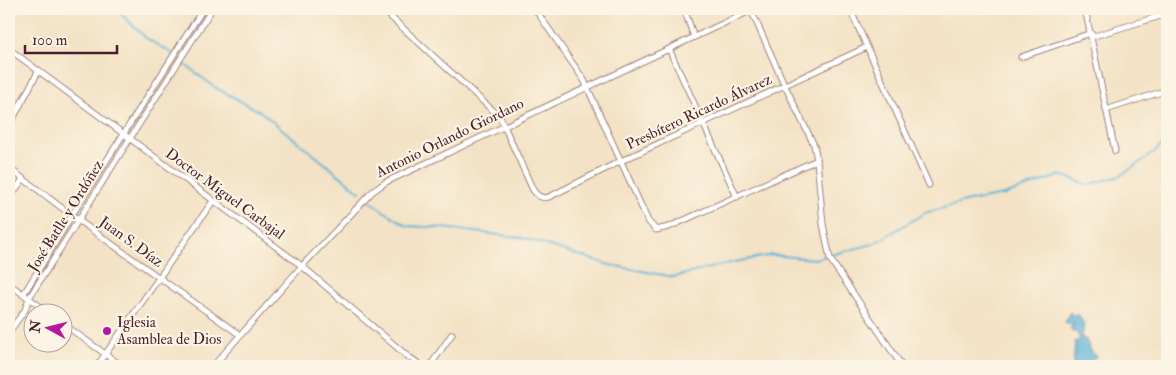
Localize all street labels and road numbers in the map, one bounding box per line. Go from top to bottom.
street label: Presbítero Ricardo Álvarez [622,68,775,154]
street label: Antonio Orlando Giordano [372,94,527,183]
street label: Doctor Miguel Carbajal [162,144,289,244]
street label: José Batlle y Ordóñez [23,156,109,277]
street label: Juan S. Díaz [94,212,167,272]

